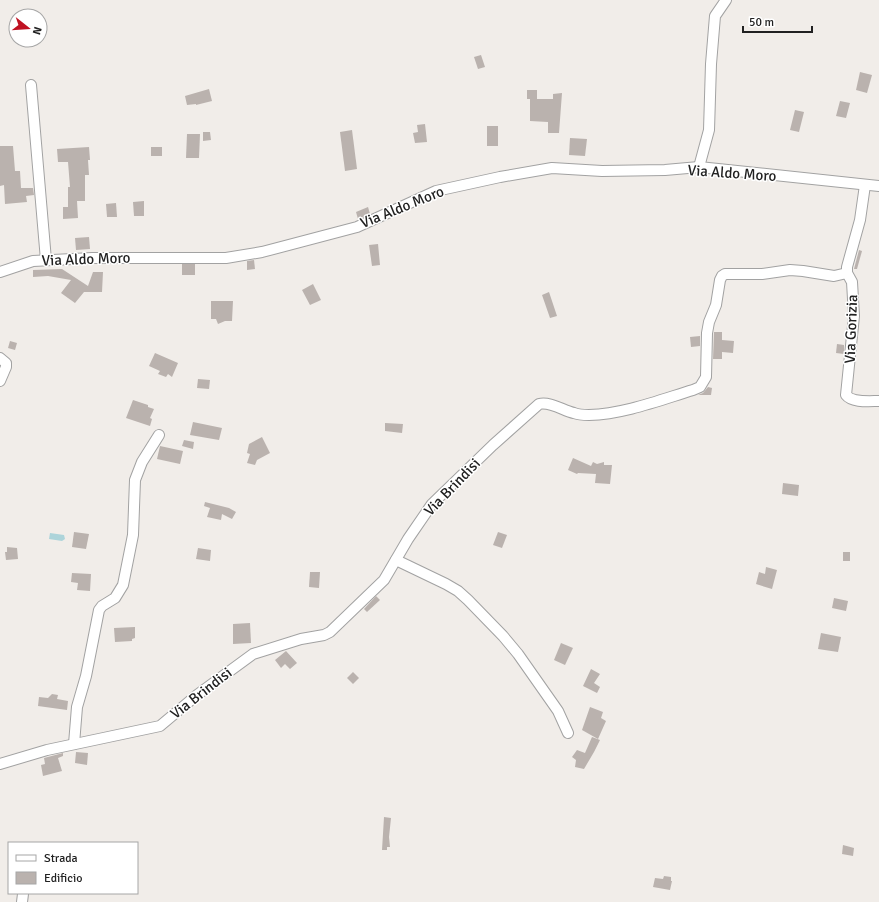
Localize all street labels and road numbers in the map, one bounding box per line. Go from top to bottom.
street label: Via Aldo Moro [687,161,777,185]
street label: Via Aldo Moro [357,182,447,232]
street label: Via Aldo Moro [41,248,131,270]
street label: Via Gorizia [841,294,861,364]
street label: Via Brindisi [420,454,484,520]
street label: Via Brindisi [167,663,235,723]

